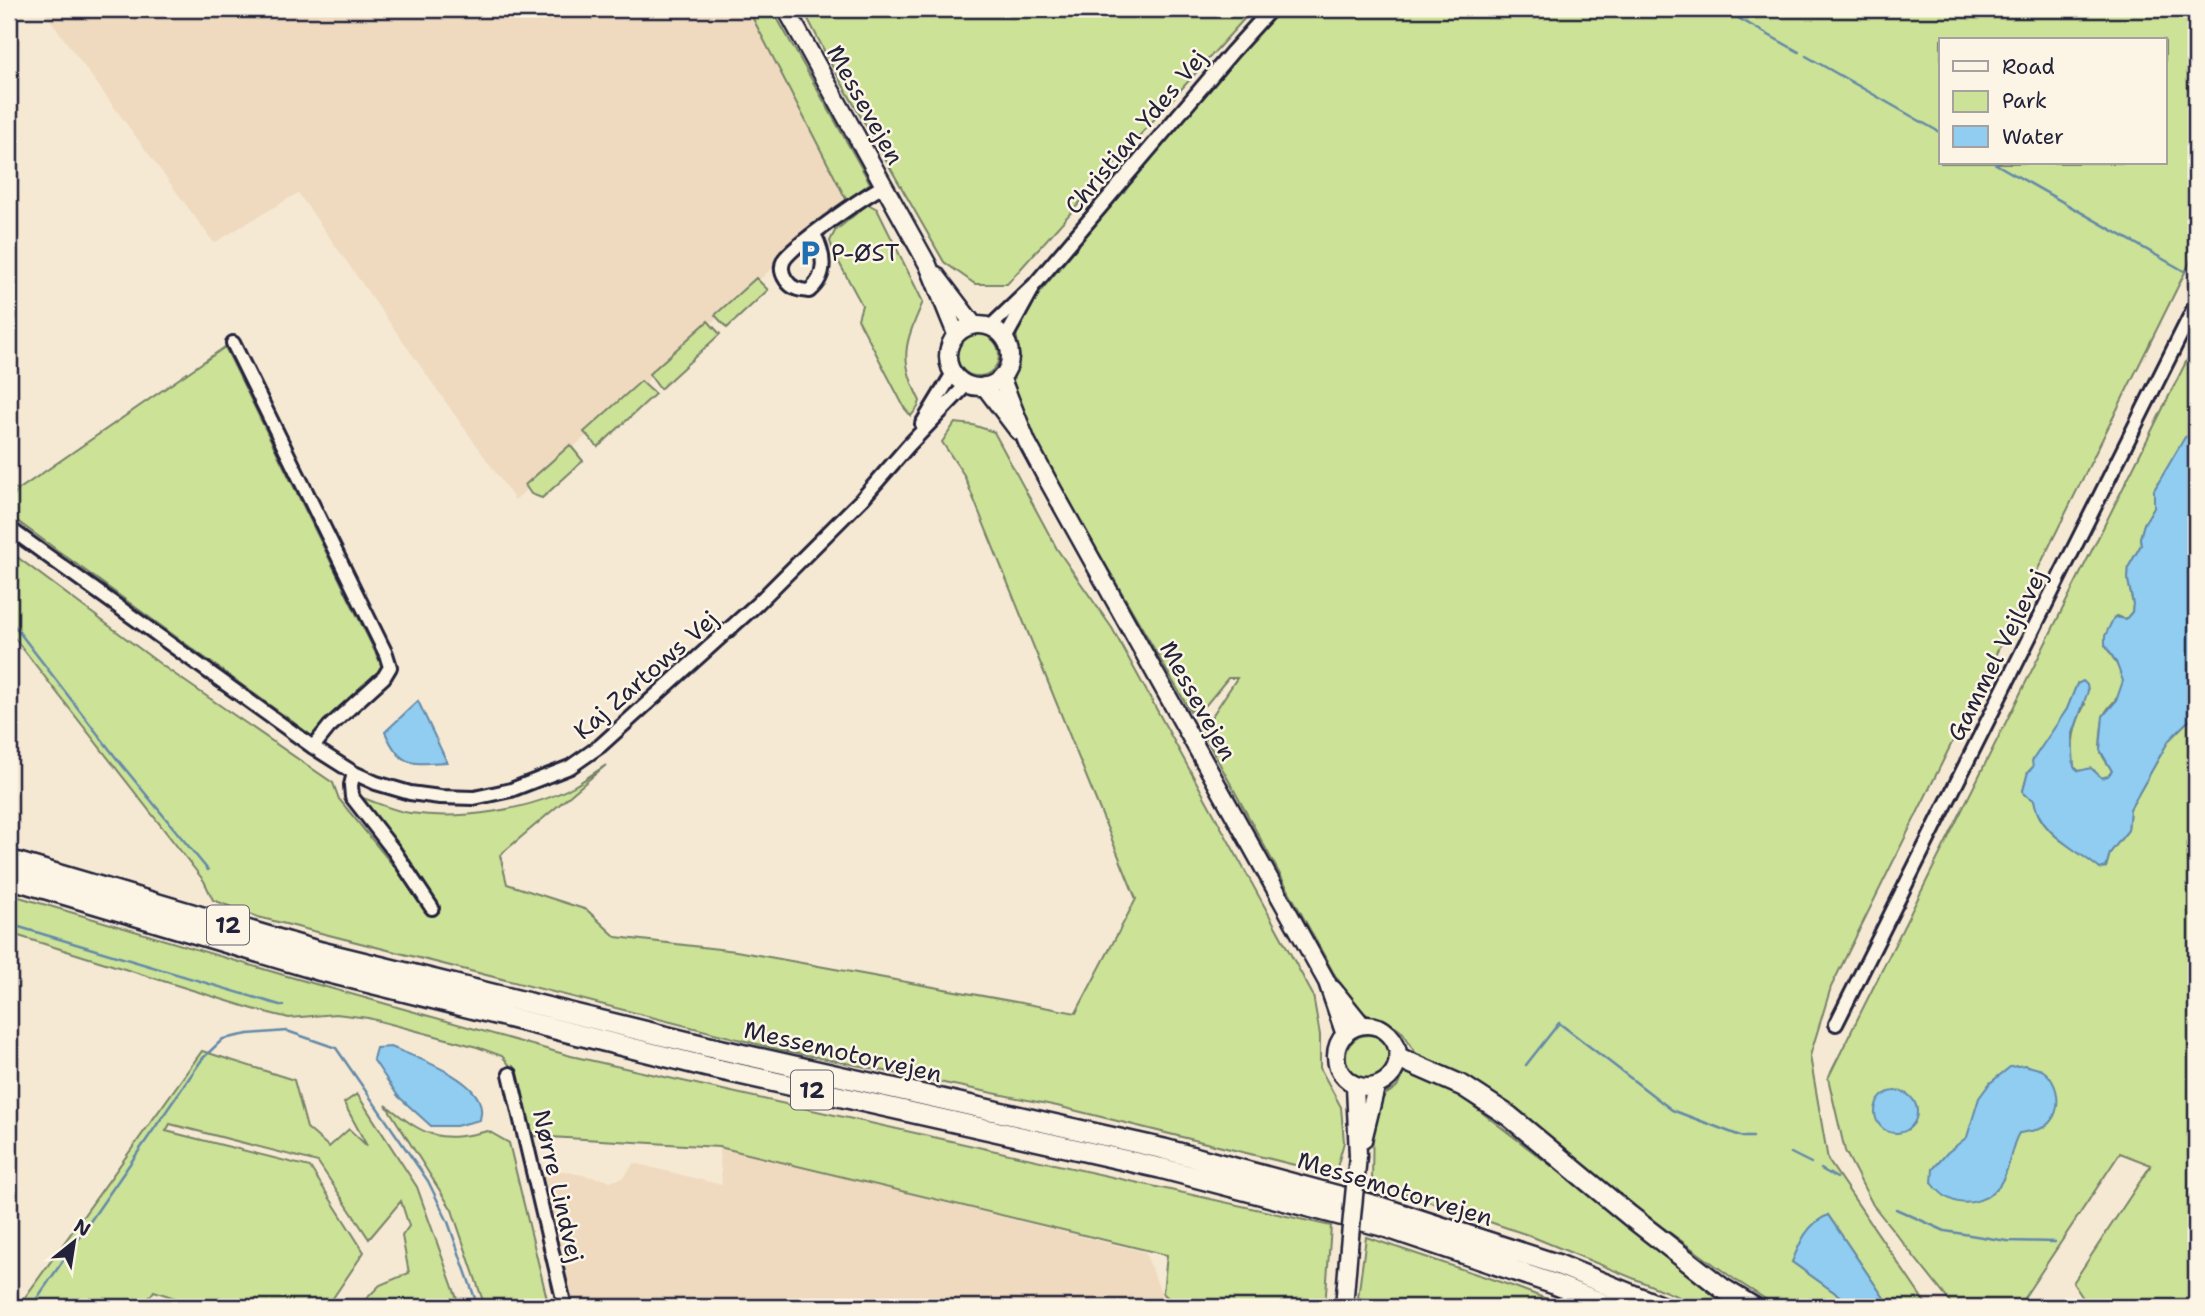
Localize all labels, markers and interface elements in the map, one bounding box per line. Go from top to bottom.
legend [1939,38,2166,164]
street label: Messevejen [819,39,911,171]
street label: Christian Ydes Vej [1058,43,1214,221]
text: Road [2002,53,2055,81]
text: Park [2002,87,2047,115]
text: Water [2002,123,2064,151]
place label: P-ØST [831,237,900,269]
parking icon: P-ØST [795,238,825,268]
street label: Gammel Vejlevej [1940,563,2054,747]
street label: Kaj Zartows Vej [567,603,725,747]
street label: Messevejen [1152,635,1244,767]
road number: 12 [207,906,249,944]
street label: Messemotorvejen [741,1014,945,1090]
road number: 12 [791,1070,833,1110]
street label: Nørre Lindvej [525,1106,591,1266]
street label: Messemotorvejen [1293,1144,1497,1234]
north arrow [38,1208,108,1278]
text: N [69,1213,95,1242]

